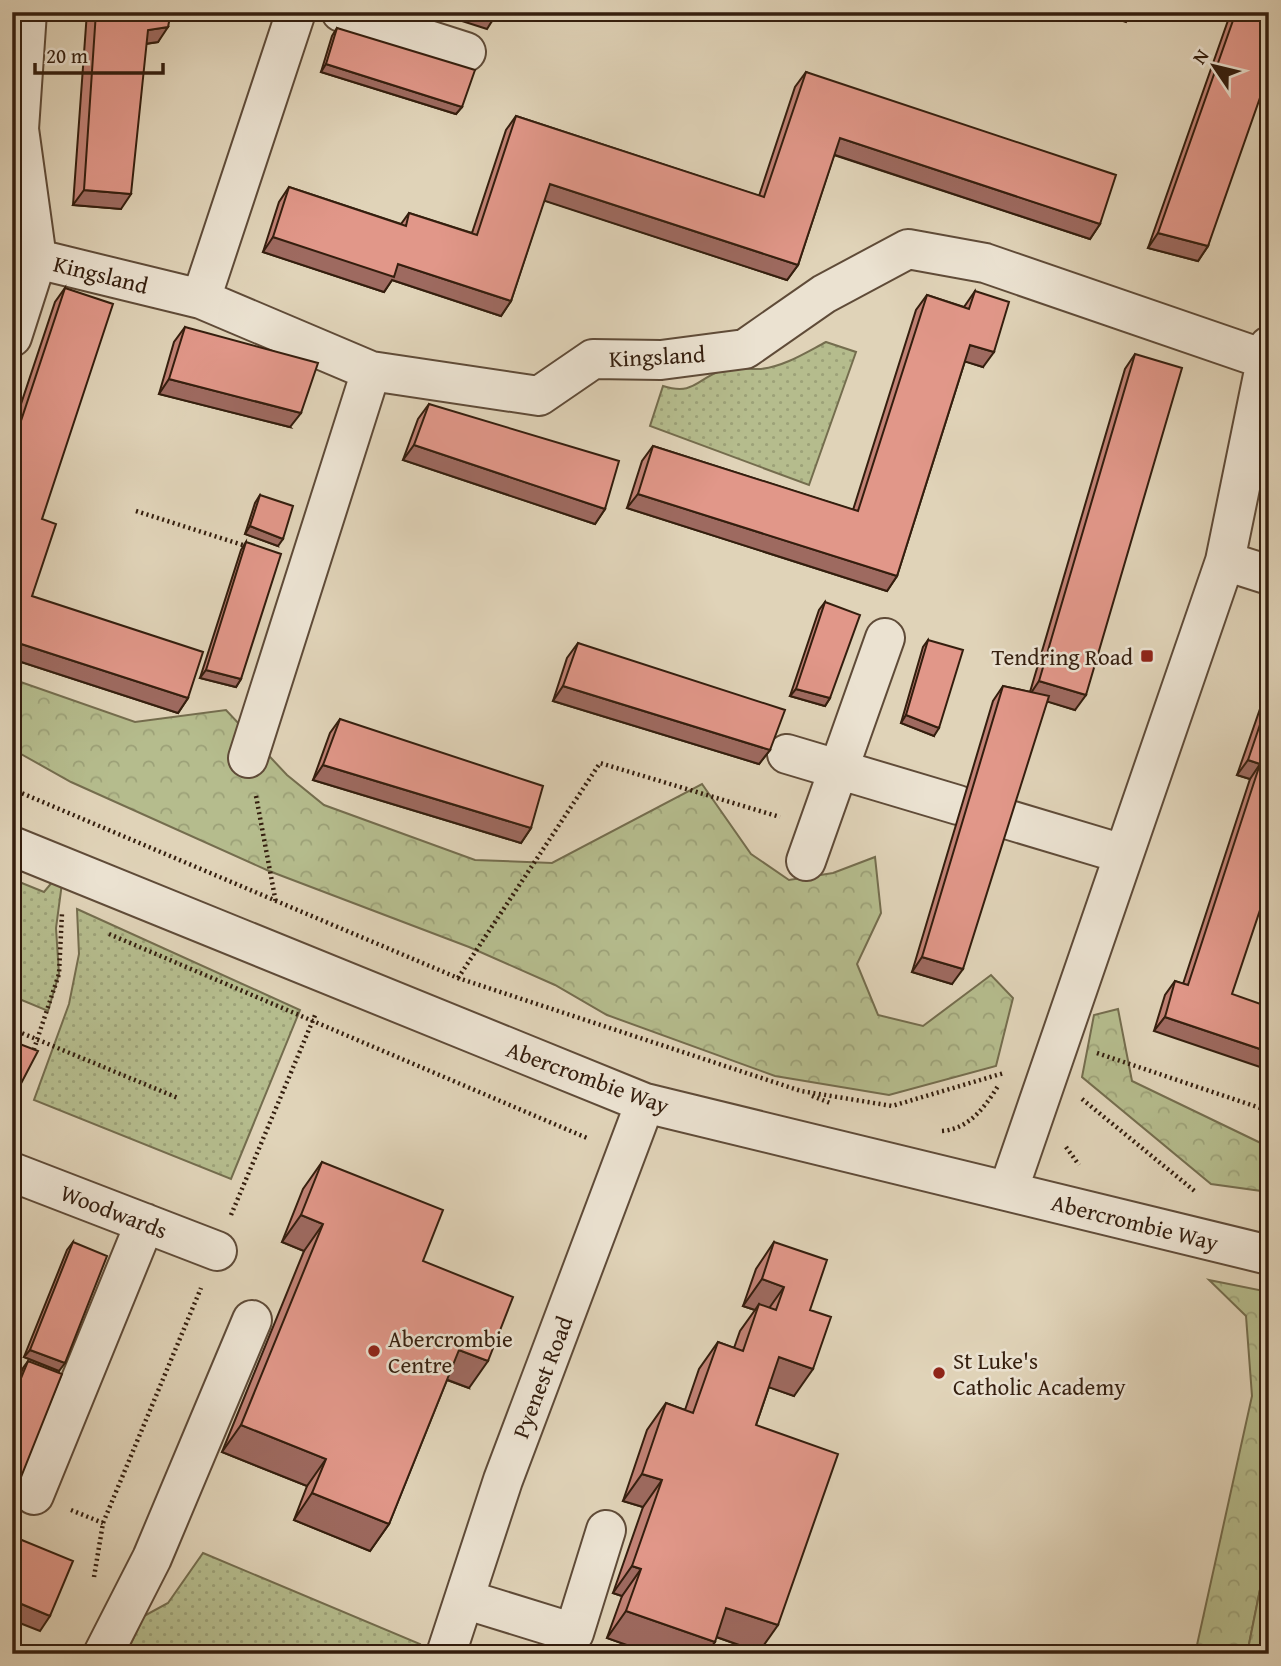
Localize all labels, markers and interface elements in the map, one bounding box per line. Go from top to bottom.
scale bar [35,32,163,76]
north arrow [1180,32,1250,102]
text: 20 m [46,40,88,71]
text: N [1185,43,1215,69]
street label: Kingsland [50,246,152,302]
street label: Kingsland [608,337,707,375]
place label: Tendring Road [992,640,1134,673]
marker: Tendring Road [1139,648,1155,664]
street label: Abercrombie Way [502,1032,674,1122]
street label: Woodwards [56,1176,172,1246]
street label: Abercrombie Way [1048,1185,1222,1259]
street label: Pyenest Road [504,1311,581,1443]
place label: Abercrombie Centre [388,1322,513,1381]
marker: Abercrombie Centre [366,1343,382,1359]
place label: St Luke's Catholic Academy [953,1344,1126,1403]
marker: St Luke's Catholic Academy [931,1365,947,1381]

